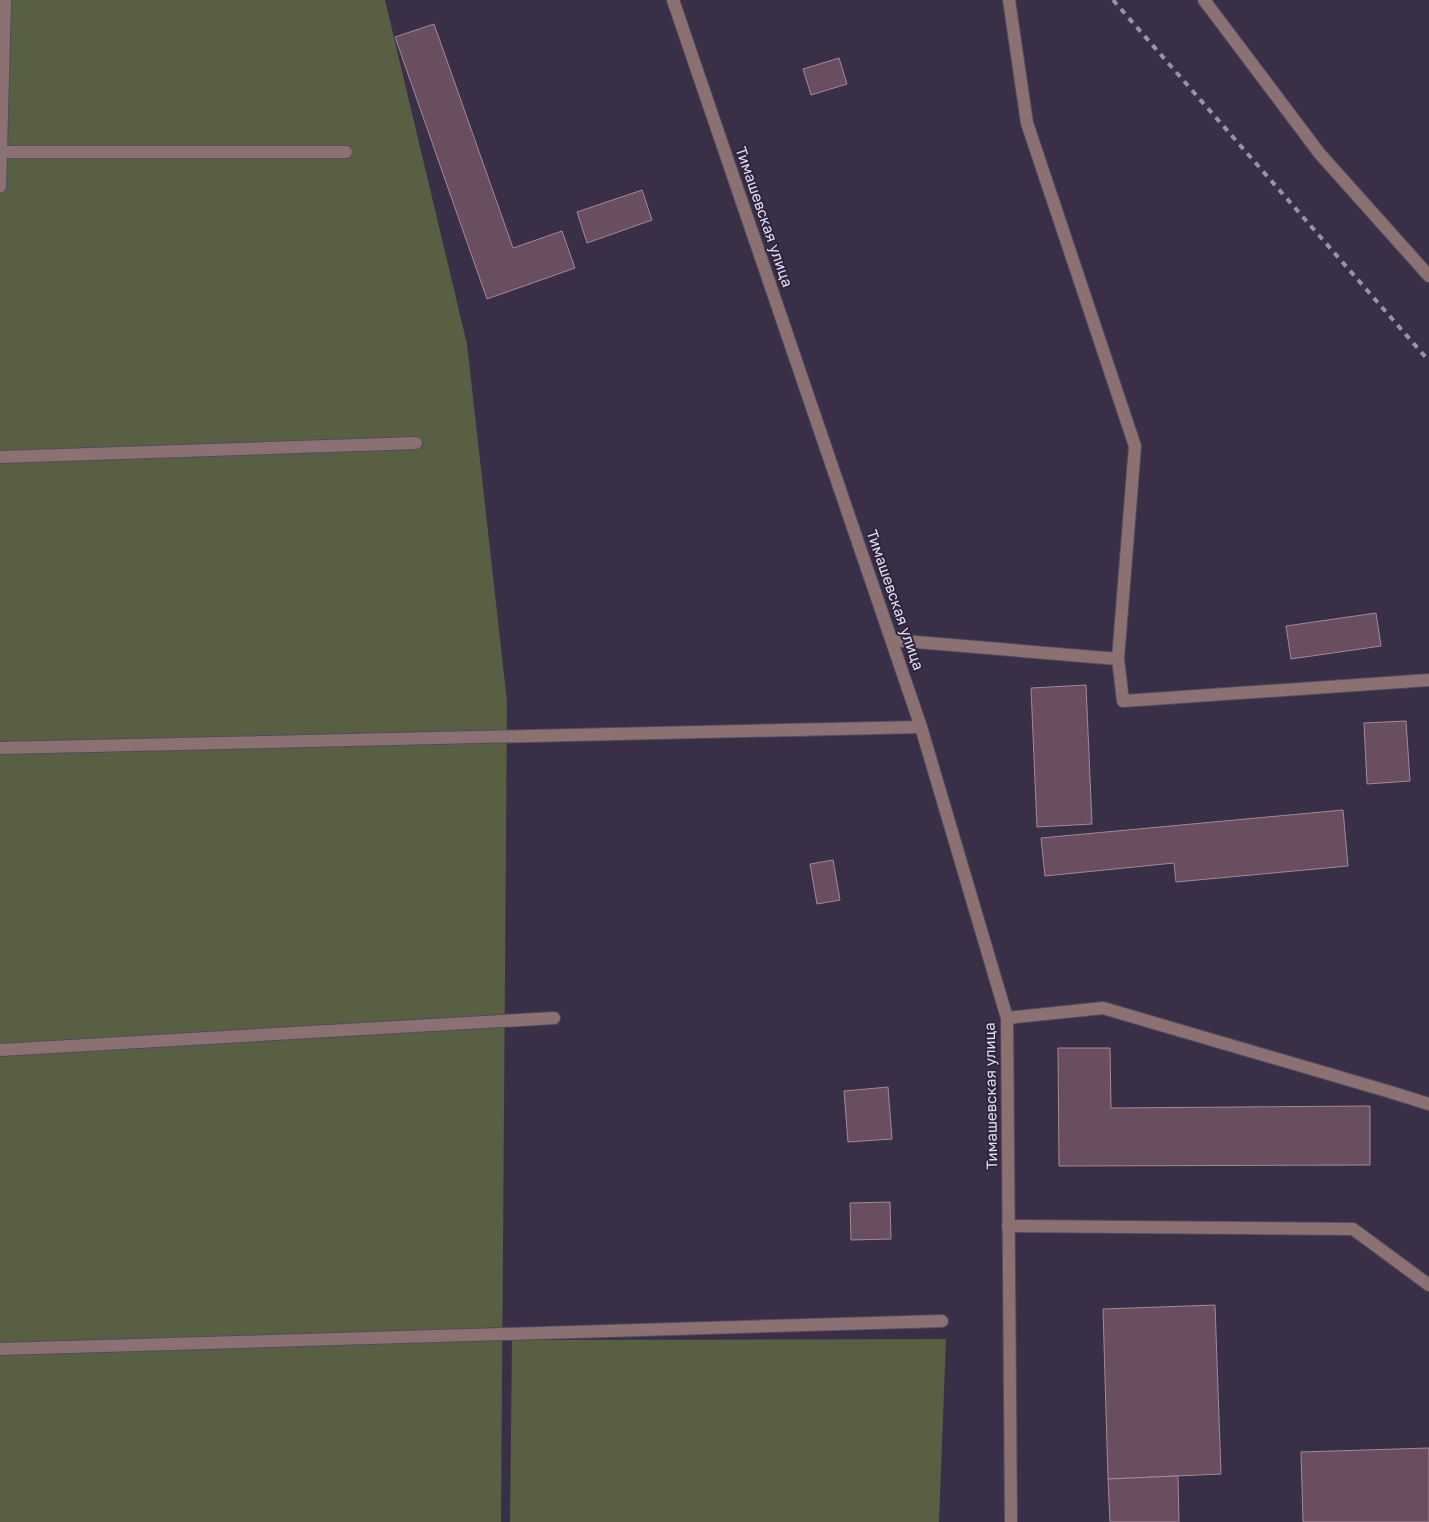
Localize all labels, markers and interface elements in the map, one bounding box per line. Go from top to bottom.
street label: Тимашевская улица [732,144,797,289]
street label: Тимашевская улица [863,527,928,672]
street label: Тимашевская улица [980,1022,1000,1170]

